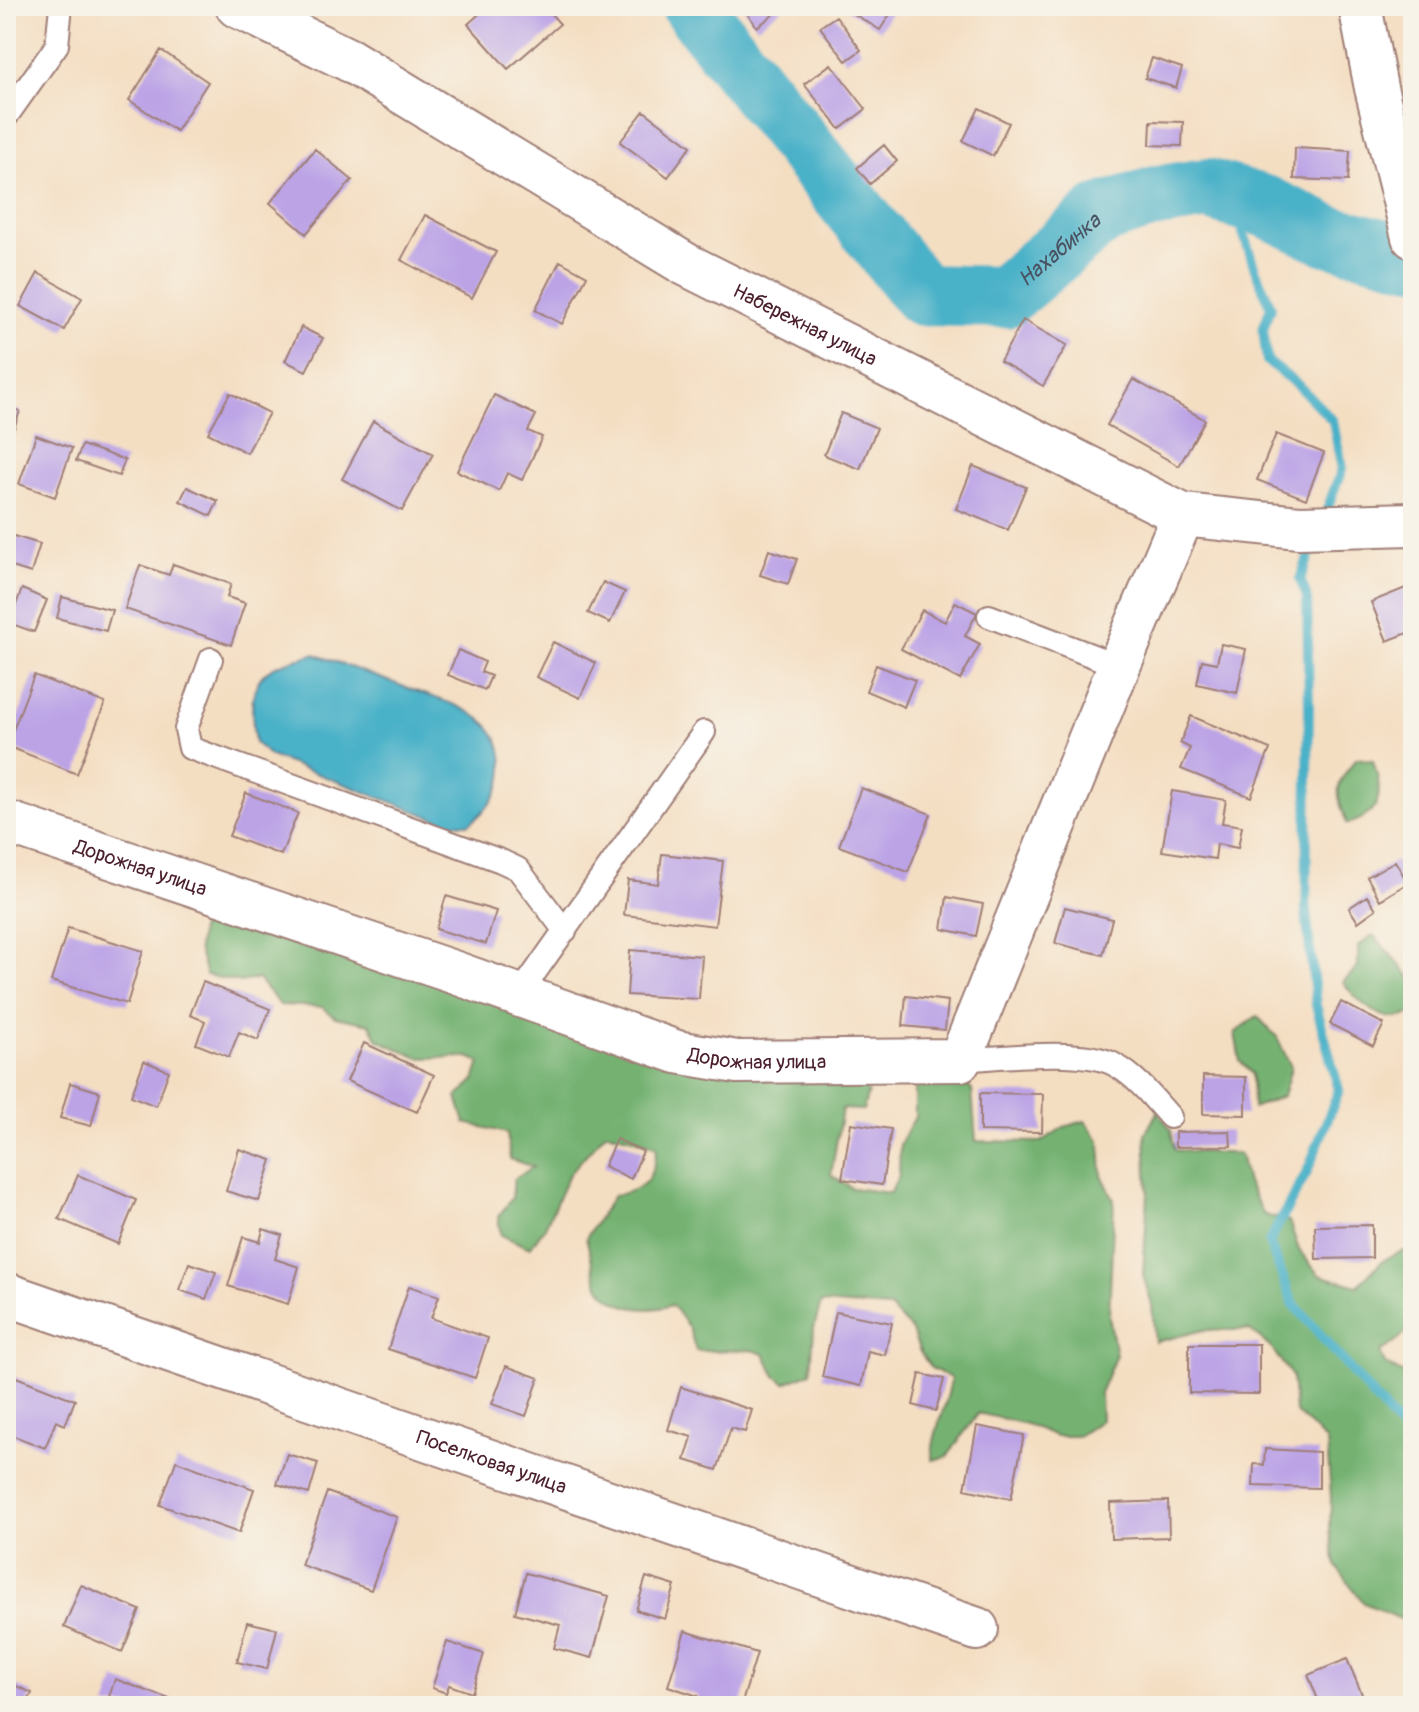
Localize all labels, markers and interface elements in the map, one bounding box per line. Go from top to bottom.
water label: Нахабинка [1012,206,1108,293]
street label: Набережная улица [729,278,881,371]
street label: Дорожная улица [70,833,210,901]
street label: Дорожная улица [685,1041,826,1075]
street label: Поселковая улица [414,1424,570,1499]

